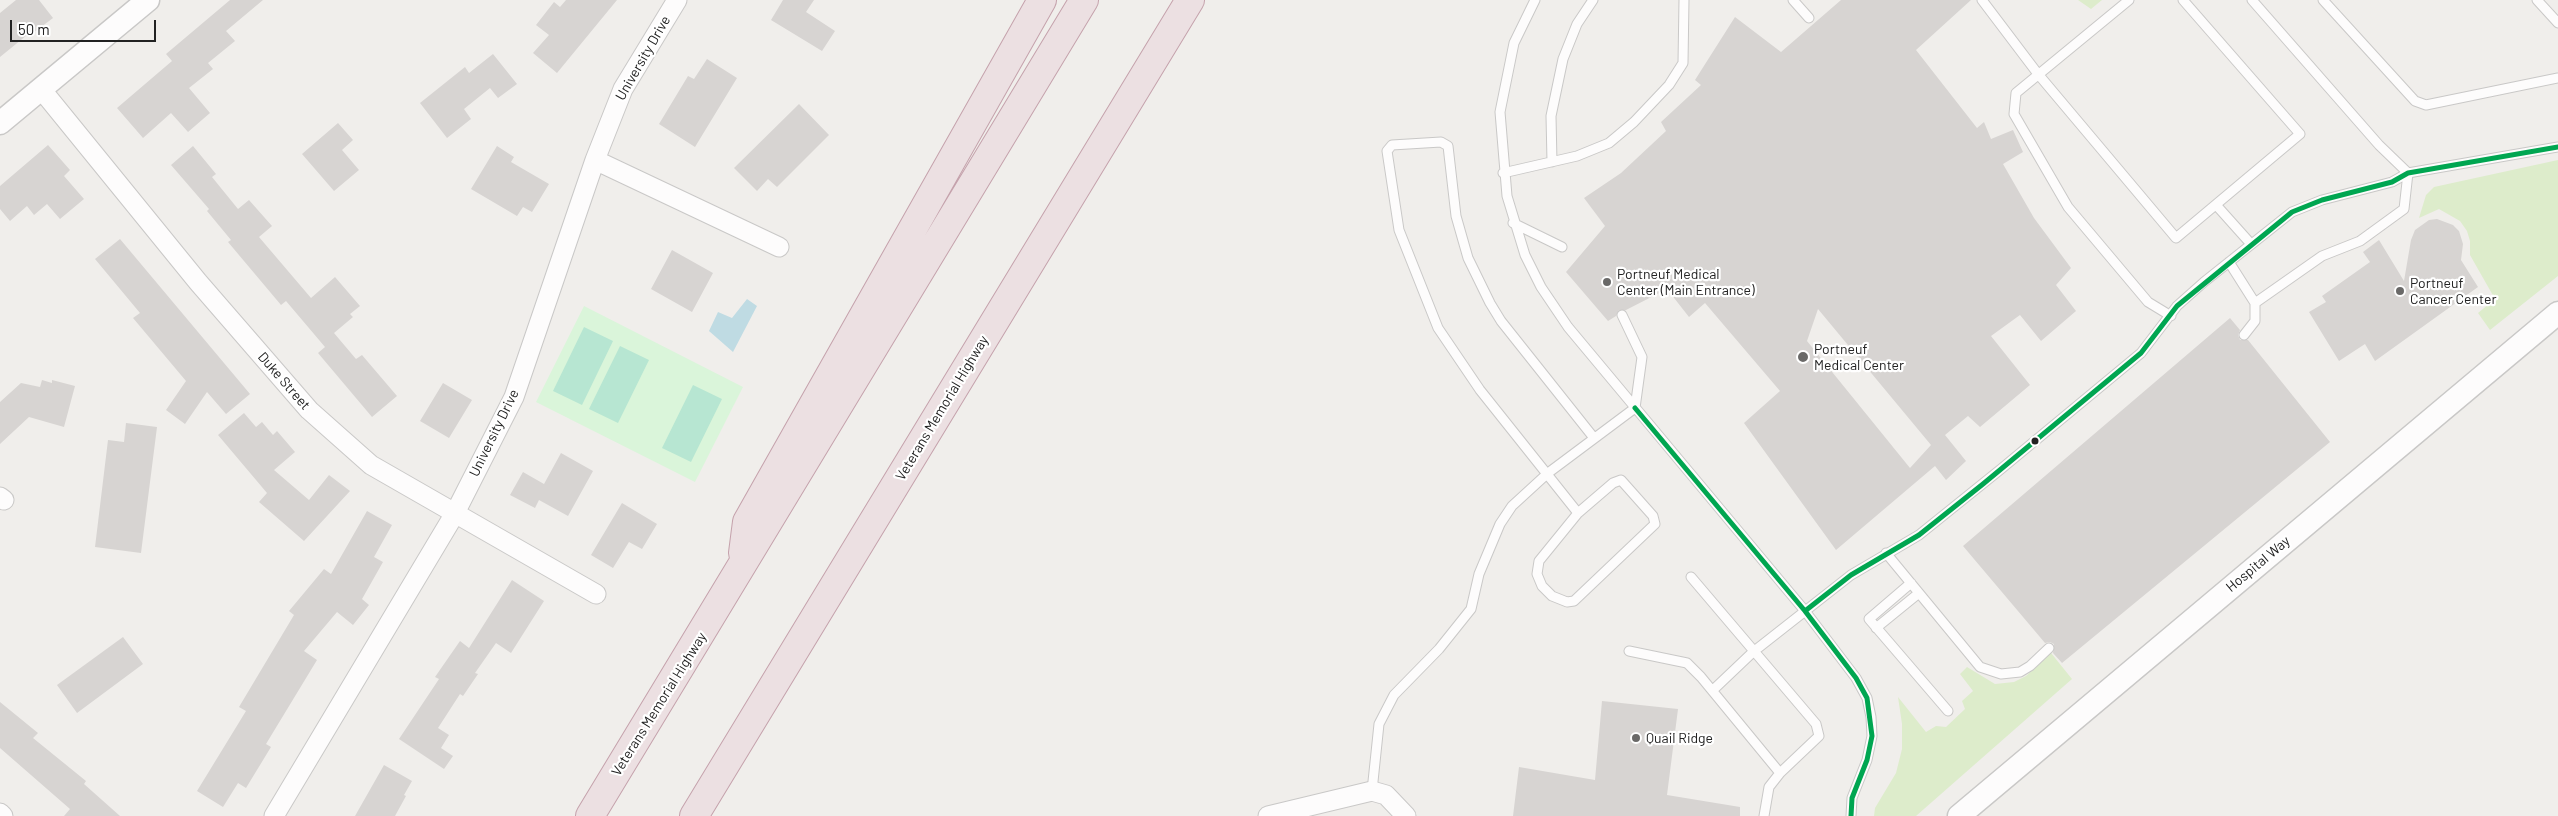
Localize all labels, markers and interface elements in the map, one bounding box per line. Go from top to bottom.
scale bar [12,10,159,42]
street label: University Drive [612,13,674,103]
text: 50 m [18,20,50,38]
place label: Portneuf Medical Center (Main Entrance) [1617,266,1755,298]
place label: Portneuf Cancer Center [2410,275,2497,308]
marker: Portneuf Medical Center (Main Entrance) [1601,276,1613,288]
marker: Portneuf Cancer Center [2394,285,2406,297]
street label: Veterans Memorial Highway [892,332,992,484]
place label: Portneuf Medical Center [1814,341,1904,374]
street label: Duke Street [254,349,314,413]
marker: Portneuf Medical Center [1796,350,1810,364]
street label: University Drive [466,387,522,479]
unlabelled marker [2030,436,2040,446]
street label: Hospital Way [2223,532,2293,596]
street label: Veterans Memorial Highway [608,629,710,779]
place label: Quail Ridge [1646,730,1713,746]
marker: Quail Ridge [1630,732,1642,744]

